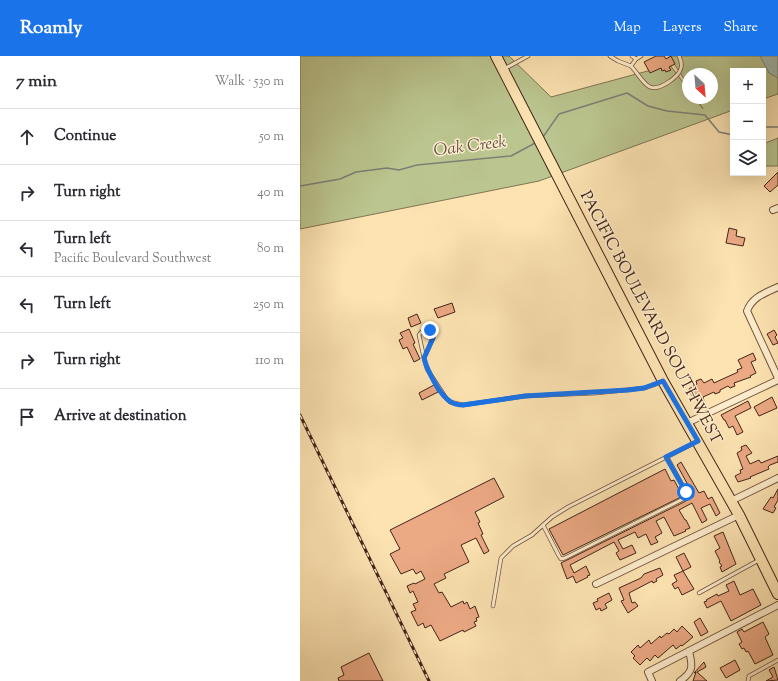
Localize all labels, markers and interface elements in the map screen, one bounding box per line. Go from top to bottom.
text: Roamly [20,15,83,42]
text: Map [614,18,641,38]
text: Layers [663,18,701,38]
text: Share [723,18,758,38]
north arrow [682,68,718,104]
map controls [730,68,766,176]
button: + [730,68,766,104]
text: 7 min [16,70,57,94]
text: Walk · 530 m [215,73,284,91]
button: − [730,104,766,140]
icon: ahead [16,126,38,148]
text: Continue [54,126,116,147]
text: 50 m [259,128,284,146]
water label: Oak Creek [432,131,508,163]
button: layers [730,140,766,176]
icon: right [16,182,38,204]
text: Turn right [54,182,120,203]
text: 40 m [257,184,284,202]
street label: PACIFIC BOULEVARD SOUTHWEST [573,187,727,449]
text: Turn left [54,229,111,250]
icon: left [16,238,38,260]
text: 80 m [257,240,284,258]
text: Pacific Boulevard Southwest [54,250,211,268]
icon: left [16,294,38,316]
text: Turn left [54,294,111,315]
text: 250 m [253,296,284,314]
route end [421,321,439,339]
icon: right [16,350,38,372]
text: Turn right [54,350,120,371]
text: 110 m [255,352,284,370]
icon: arrive [16,406,38,428]
text: Arrive at destination [54,406,187,427]
route start [677,483,695,501]

